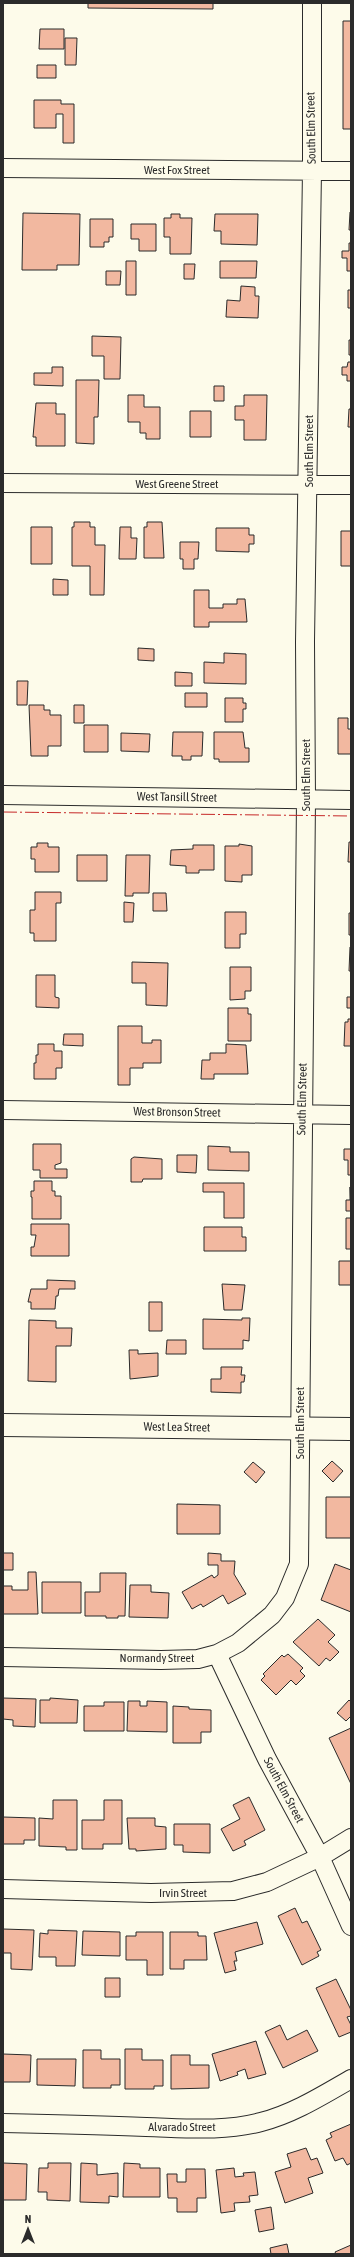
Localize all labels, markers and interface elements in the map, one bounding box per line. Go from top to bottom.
street label: South Elm Street [303,91,319,164]
street label: West Fox Street [144,163,211,177]
street label: South Elm Street [302,414,316,487]
street label: West Greene Street [135,477,219,491]
street label: South Elm Street [299,738,313,811]
street label: West Tansill Street [137,789,218,805]
street label: South Elm Street [294,1062,310,1135]
street label: West Bronson Street [133,1104,221,1120]
street label: South Elm Street [293,1386,307,1459]
street label: West Lea Street [143,1419,211,1435]
street label: Normandy Street [120,1651,195,1665]
street label: South Elm Street [261,1755,307,1826]
street label: Irvin Street [159,1886,208,1900]
street label: Alvarado Street [148,2120,216,2134]
north arrow [8,2209,48,2249]
text: N [25,2213,31,2225]

